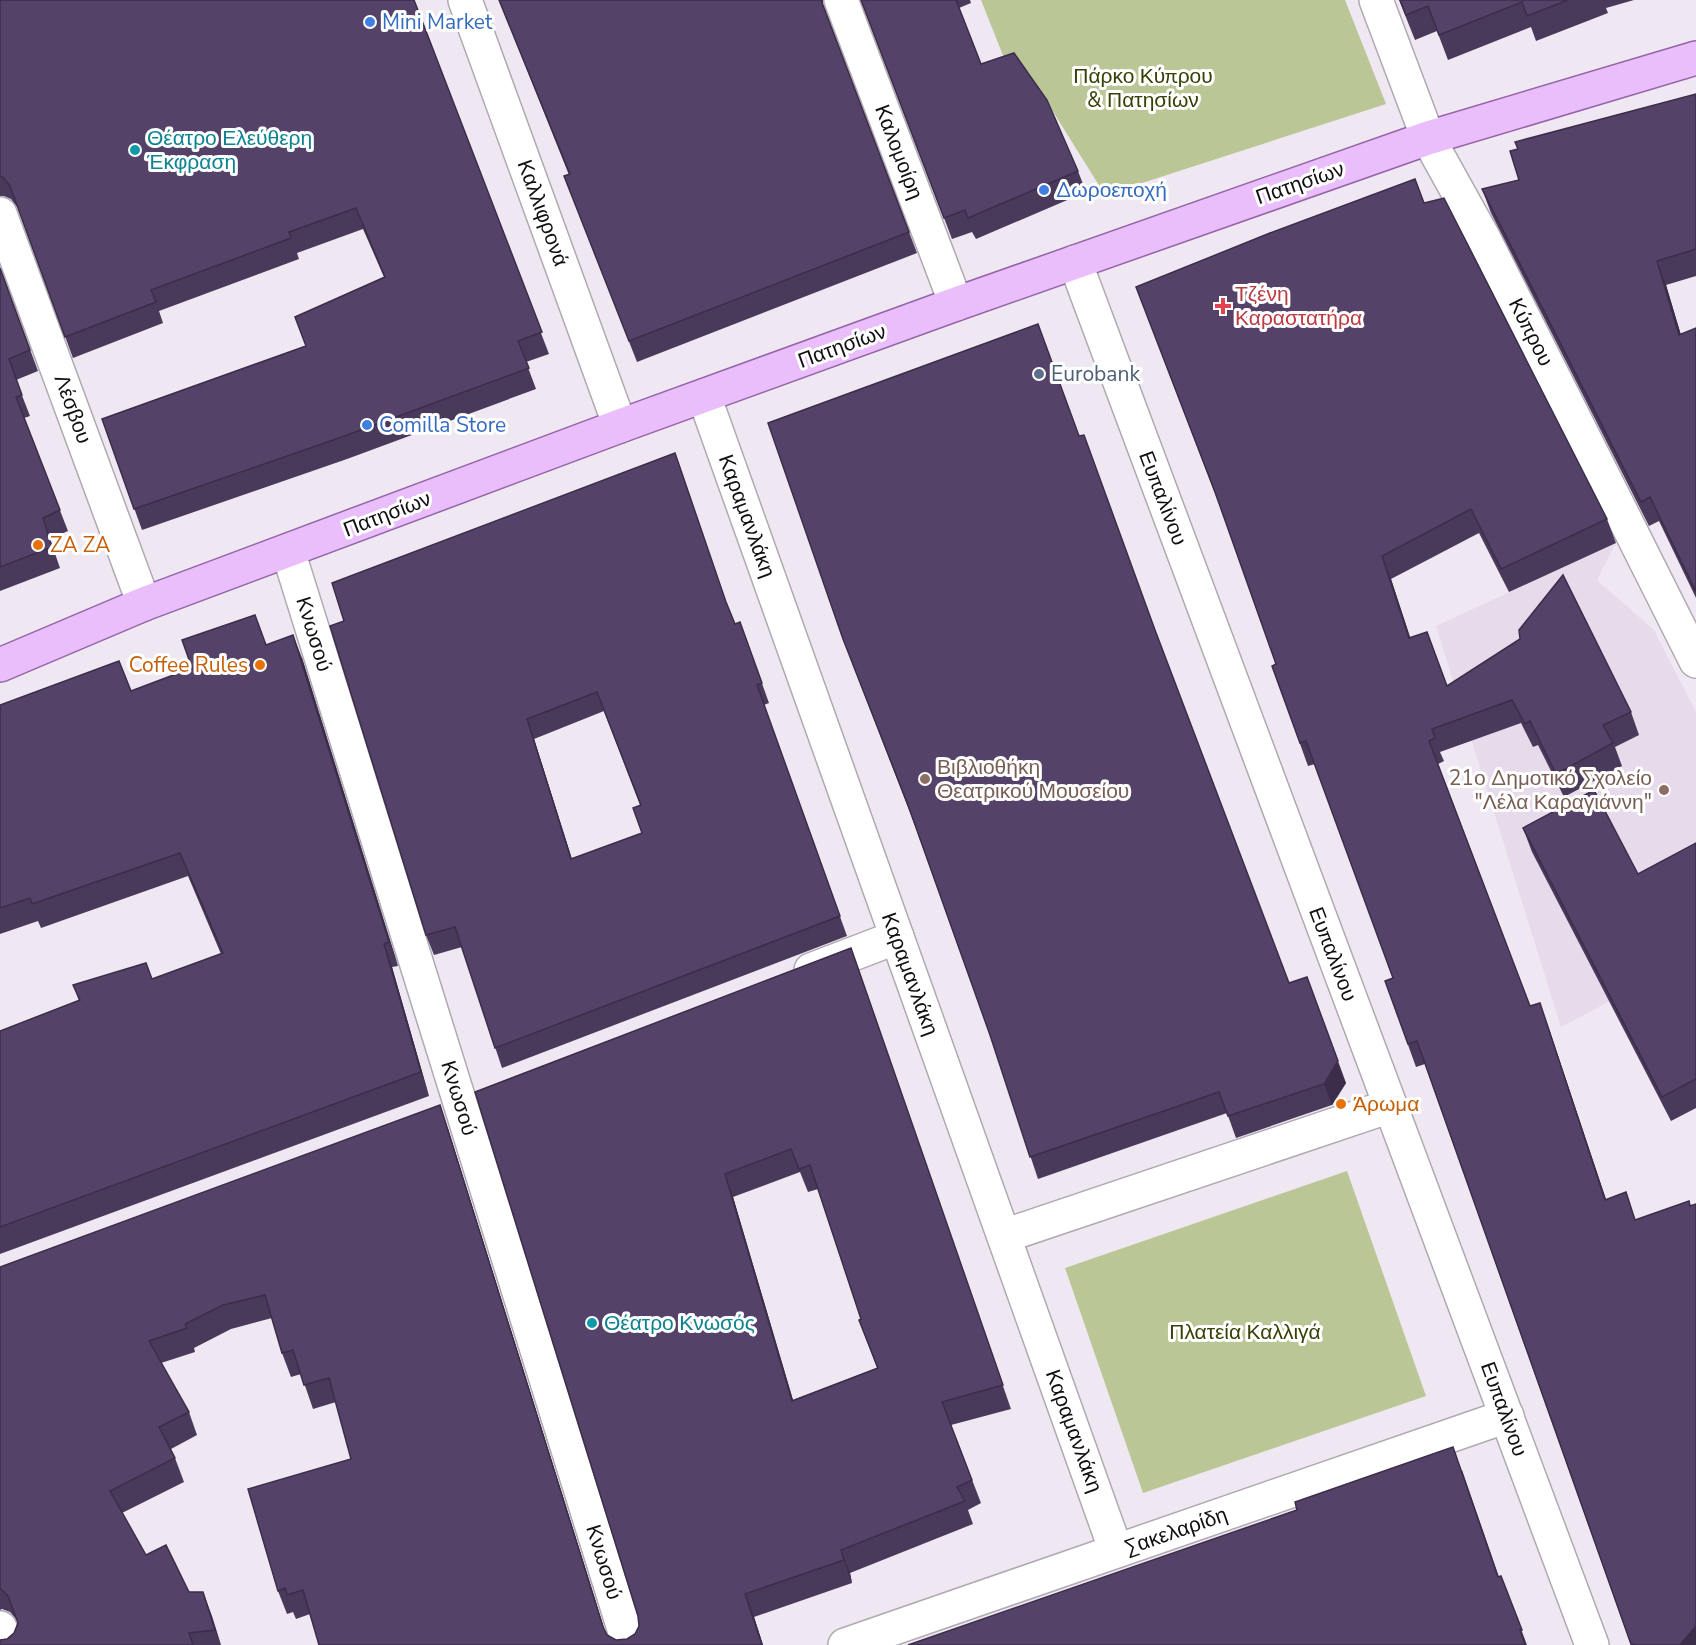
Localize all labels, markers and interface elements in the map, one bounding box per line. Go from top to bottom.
place label: Mini Market [382,8,493,36]
marker: Mini Market [363,15,377,29]
park label: Πάρκο Κύπρου & Πατησίων [1073,62,1213,114]
street label: Καλομοίρη [868,101,930,203]
place label: Θέατρο Ελεύθερη Έκφραση [146,124,312,176]
marker: Θέατρο Ελεύθερη Έκφραση [128,143,142,157]
street label: Πατησίων [1252,155,1348,211]
street label: Καλλιφρονά [511,156,575,270]
place label: Δωροεποχή [1056,176,1167,204]
marker: Δωροεποχή [1037,183,1051,197]
place label: Τζένη Καραστατήρα [1235,280,1362,332]
street label: Κύπρου [1502,293,1560,371]
marker: Τζένη Καραστατήρα [1216,299,1230,313]
street label: Πατησίων [794,317,890,375]
place label: Eurobank [1051,360,1140,388]
marker: Eurobank [1032,367,1046,381]
street label: Λέσβου [48,371,98,447]
place label: Comilla Store [379,411,506,439]
marker: Comilla Store [360,418,374,432]
street label: Ευπαλίνου [1132,447,1194,549]
street label: Καραμανλάκη [712,451,782,581]
street label: Πατησίων [339,484,435,544]
place label: ZA ZA [50,531,110,559]
marker: ZA ZA [31,538,45,552]
street label: Κνωσού [289,593,339,675]
place label: Coffee Rules [129,651,248,679]
marker: Coffee Rules [253,658,267,672]
place label: Βιβλιοθήκη Θεατρικού Μουσείου [937,753,1129,805]
place label: 21ο Δημοτικό Σχολείο "Λέλα Καραγιάννη" [1449,764,1652,816]
marker: Βιβλιοθήκη Θεατρικού Μουσείου [918,772,932,786]
marker: 21ο Δημοτικό Σχολείο "Λέλα Καραγιάννη" [1657,783,1671,797]
street label: Ευπαλίνου [1302,903,1364,1005]
street label: Καραμανλάκη [875,909,945,1039]
street label: Κνωσού [434,1057,484,1139]
place label: Άρωμα [1353,1090,1419,1118]
marker: Άρωμα [1334,1097,1348,1111]
place label: Θέατρο Κνωσός [604,1309,755,1337]
marker: Θέατρο Κνωσός [585,1316,599,1330]
park label: Πλατεία Καλλιγά [1169,1318,1321,1346]
street label: Ευπαλίνου [1474,1358,1534,1460]
street label: Καραμανλάκη [1039,1366,1109,1496]
street label: Σακελαρίδη [1121,1500,1231,1562]
street label: Κνωσού [579,1521,629,1603]

